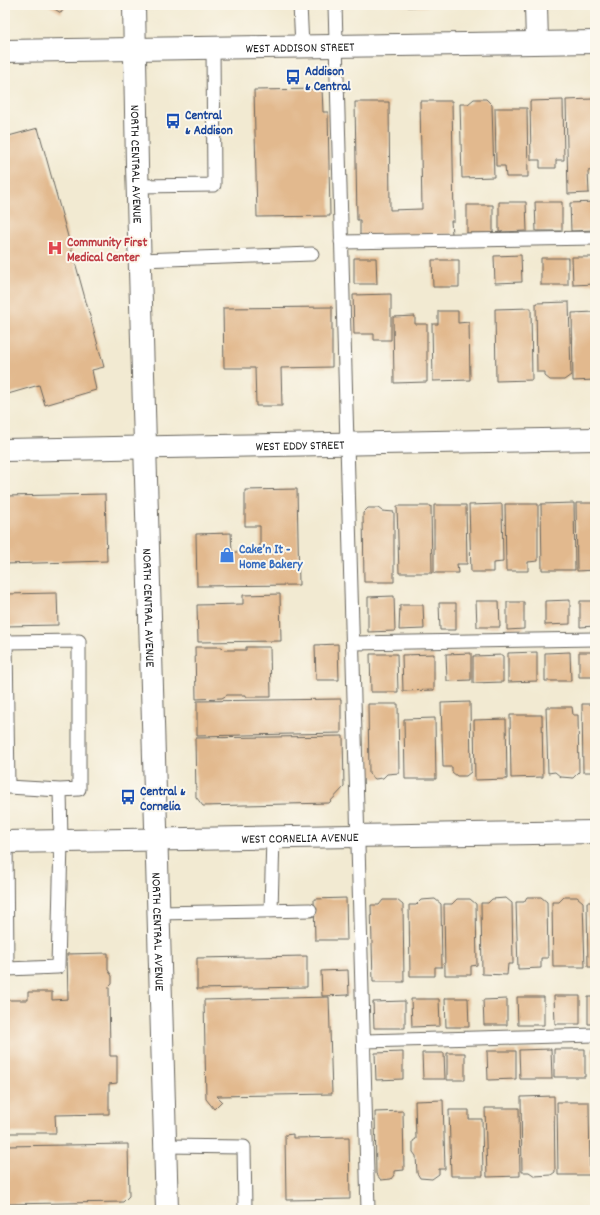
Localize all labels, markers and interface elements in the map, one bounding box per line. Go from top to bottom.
street label: WEST ADDISON STREET [245,39,355,59]
place label: Addison & Central [305,63,352,97]
bus stop icon: Addison & Central [284,68,302,86]
street label: NORTH CENTRAL AVENUE [124,104,146,224]
place label: Central & Addison [185,107,233,141]
bus stop icon: Central & Addison [164,112,182,130]
place label: Community First Medical Center [67,234,148,268]
hospital icon: Community First Medical Center [46,239,64,257]
street label: WEST EDDY STREET [255,437,345,457]
place label: Cake’n It - Home Bakery [239,541,303,575]
shop icon: Cake’n It - Home Bakery [218,546,236,564]
street label: NORTH CENTRAL AVENUE [136,548,158,668]
place label: Central & Cornelia [140,783,186,817]
bus stop icon: Central & Cornelia [119,788,137,806]
street label: WEST CORNELIA AVENUE [241,829,359,850]
street label: NORTH CENTRAL AVENUE [145,872,168,991]

